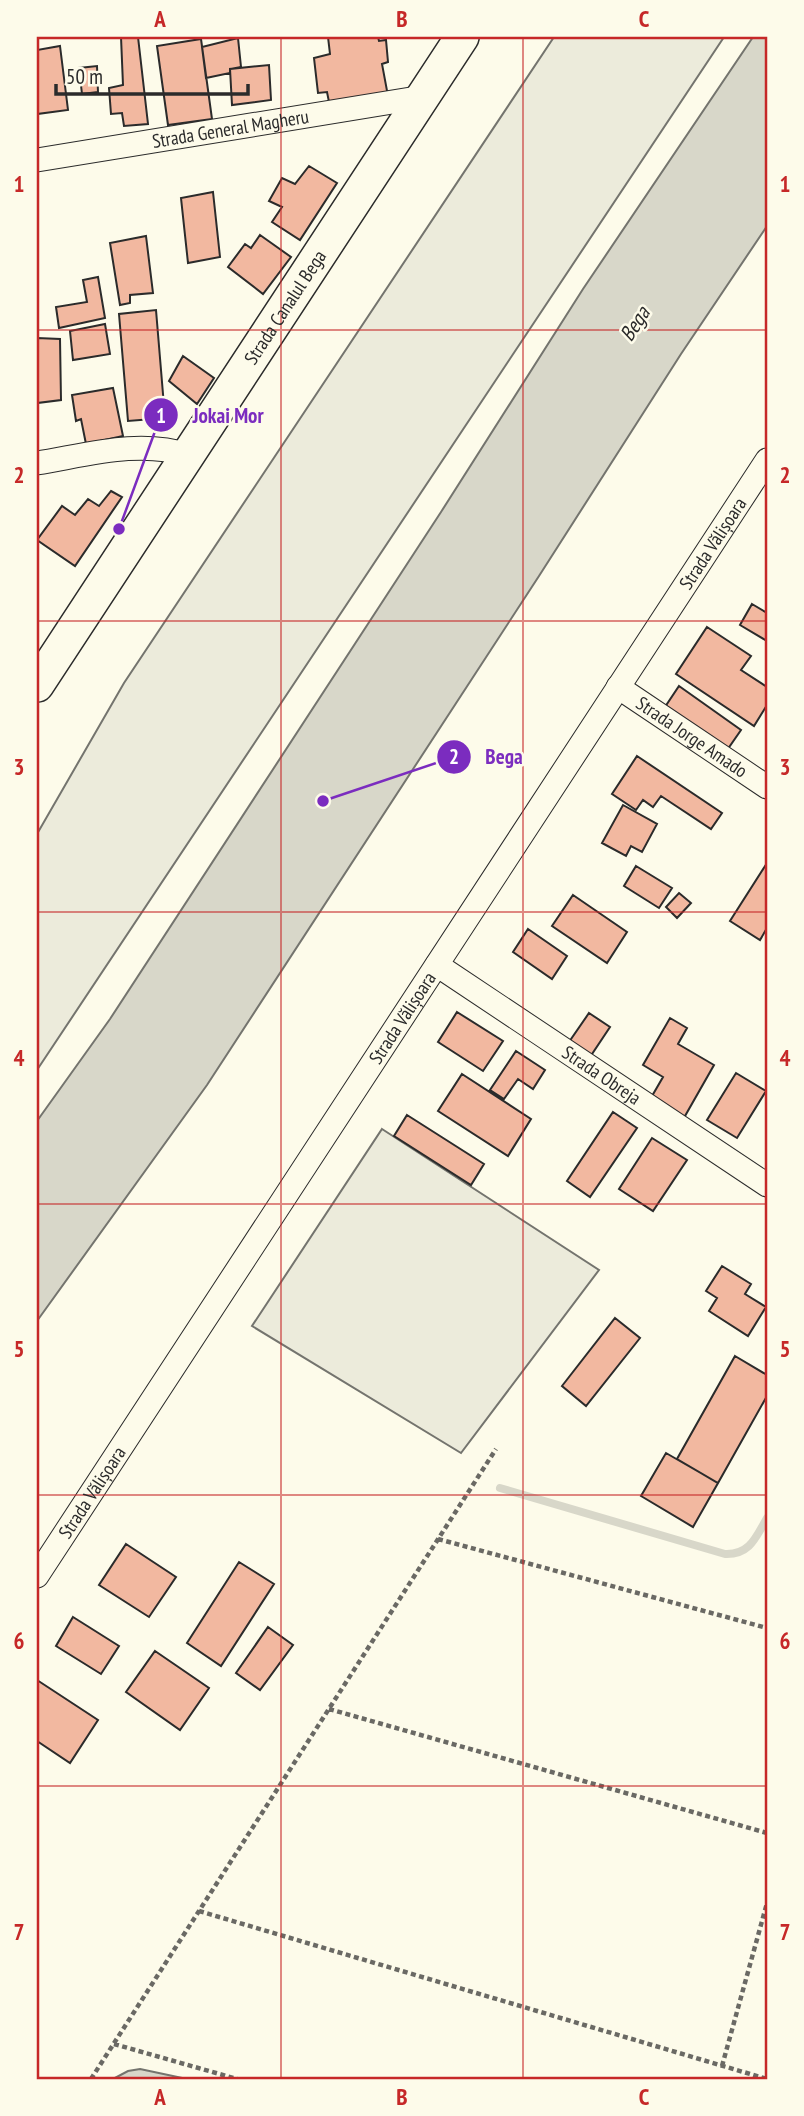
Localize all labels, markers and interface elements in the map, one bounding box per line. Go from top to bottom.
text: A [153,4,166,33]
text: B [396,4,408,33]
text: C [639,4,650,33]
scale bar [56,52,248,96]
text: 50 m [66,63,103,90]
street label: Strada General Magheru [150,104,311,153]
text: 1 [14,169,25,198]
text: 1 [780,169,791,198]
street label: Strada Canalul Bega [239,245,331,369]
water label: Bega [613,300,657,346]
callout: Jokai Mor [143,394,277,436]
text: 1 [156,402,166,429]
text: Jokai Mor [191,402,264,429]
text: 2 [14,460,25,489]
text: 2 [780,460,791,489]
street label: Strada Vălișoara [674,493,751,594]
street label: Strada Jorge Amado [632,691,752,783]
callout: Bega [437,736,537,778]
text: 2 [449,743,459,770]
text: Bega [485,743,523,770]
text: 3 [14,752,25,781]
text: 3 [780,752,791,781]
street label: Strada Vălișoara [363,967,441,1068]
street label: Strada Obreja [558,1040,646,1110]
text: 4 [14,1043,25,1072]
text: 4 [780,1043,791,1072]
text: 5 [14,1334,25,1363]
text: 5 [780,1334,791,1363]
street label: Strada Vălișoara [53,1442,131,1543]
text: 6 [14,1626,25,1655]
text: 6 [780,1626,791,1655]
text: 7 [14,1917,25,1946]
text: 7 [780,1917,791,1946]
text: A [153,2082,166,2111]
text: B [396,2082,408,2111]
text: C [639,2082,650,2111]

